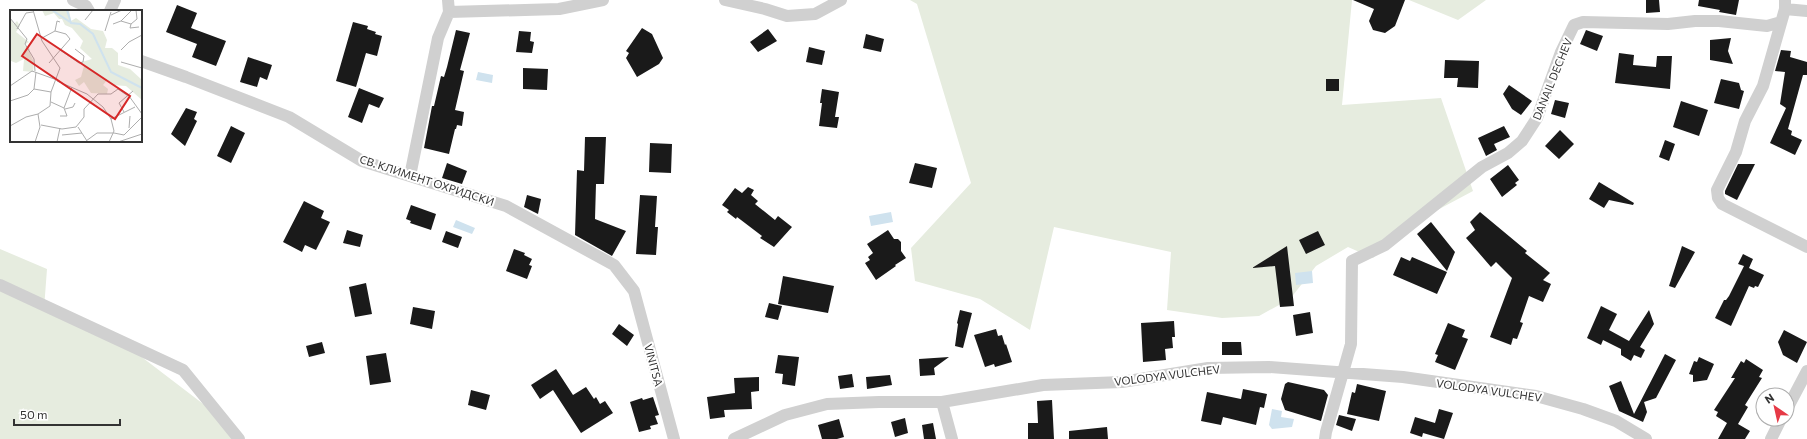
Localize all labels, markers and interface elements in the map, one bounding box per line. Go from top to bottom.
inset map [10,10,142,142]
street label: DANAIL DECHEV [1530,36,1575,122]
street label: СВ. КЛИМЕНТ ОХРИДСКИ [358,152,496,208]
street label: VINITSA [642,343,666,388]
street label: VOLODYA VULCHEV [1113,362,1221,388]
street label: VOLODYA VULCHEV [1435,376,1543,404]
north arrow [1755,387,1795,427]
text: N [1762,391,1776,406]
scale bar [14,401,120,427]
text: 50 m [20,407,48,421]

